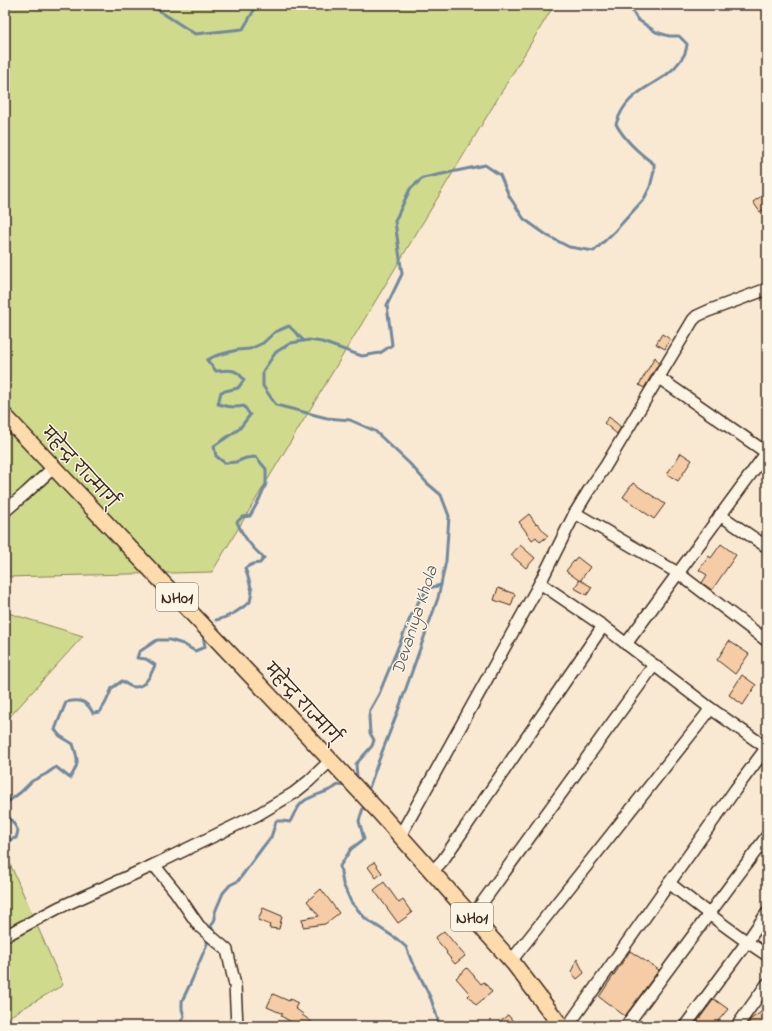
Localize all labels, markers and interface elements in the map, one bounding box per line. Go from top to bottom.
street label: महेन्द्र राज्मार्ग् [34,419,126,515]
water label: Devaniya Khola [386,563,446,678]
road number: NH01 [156,583,198,611]
street label: महेन्द्र राज्मार्ग् [257,655,349,751]
road number: NH01 [451,903,493,931]

